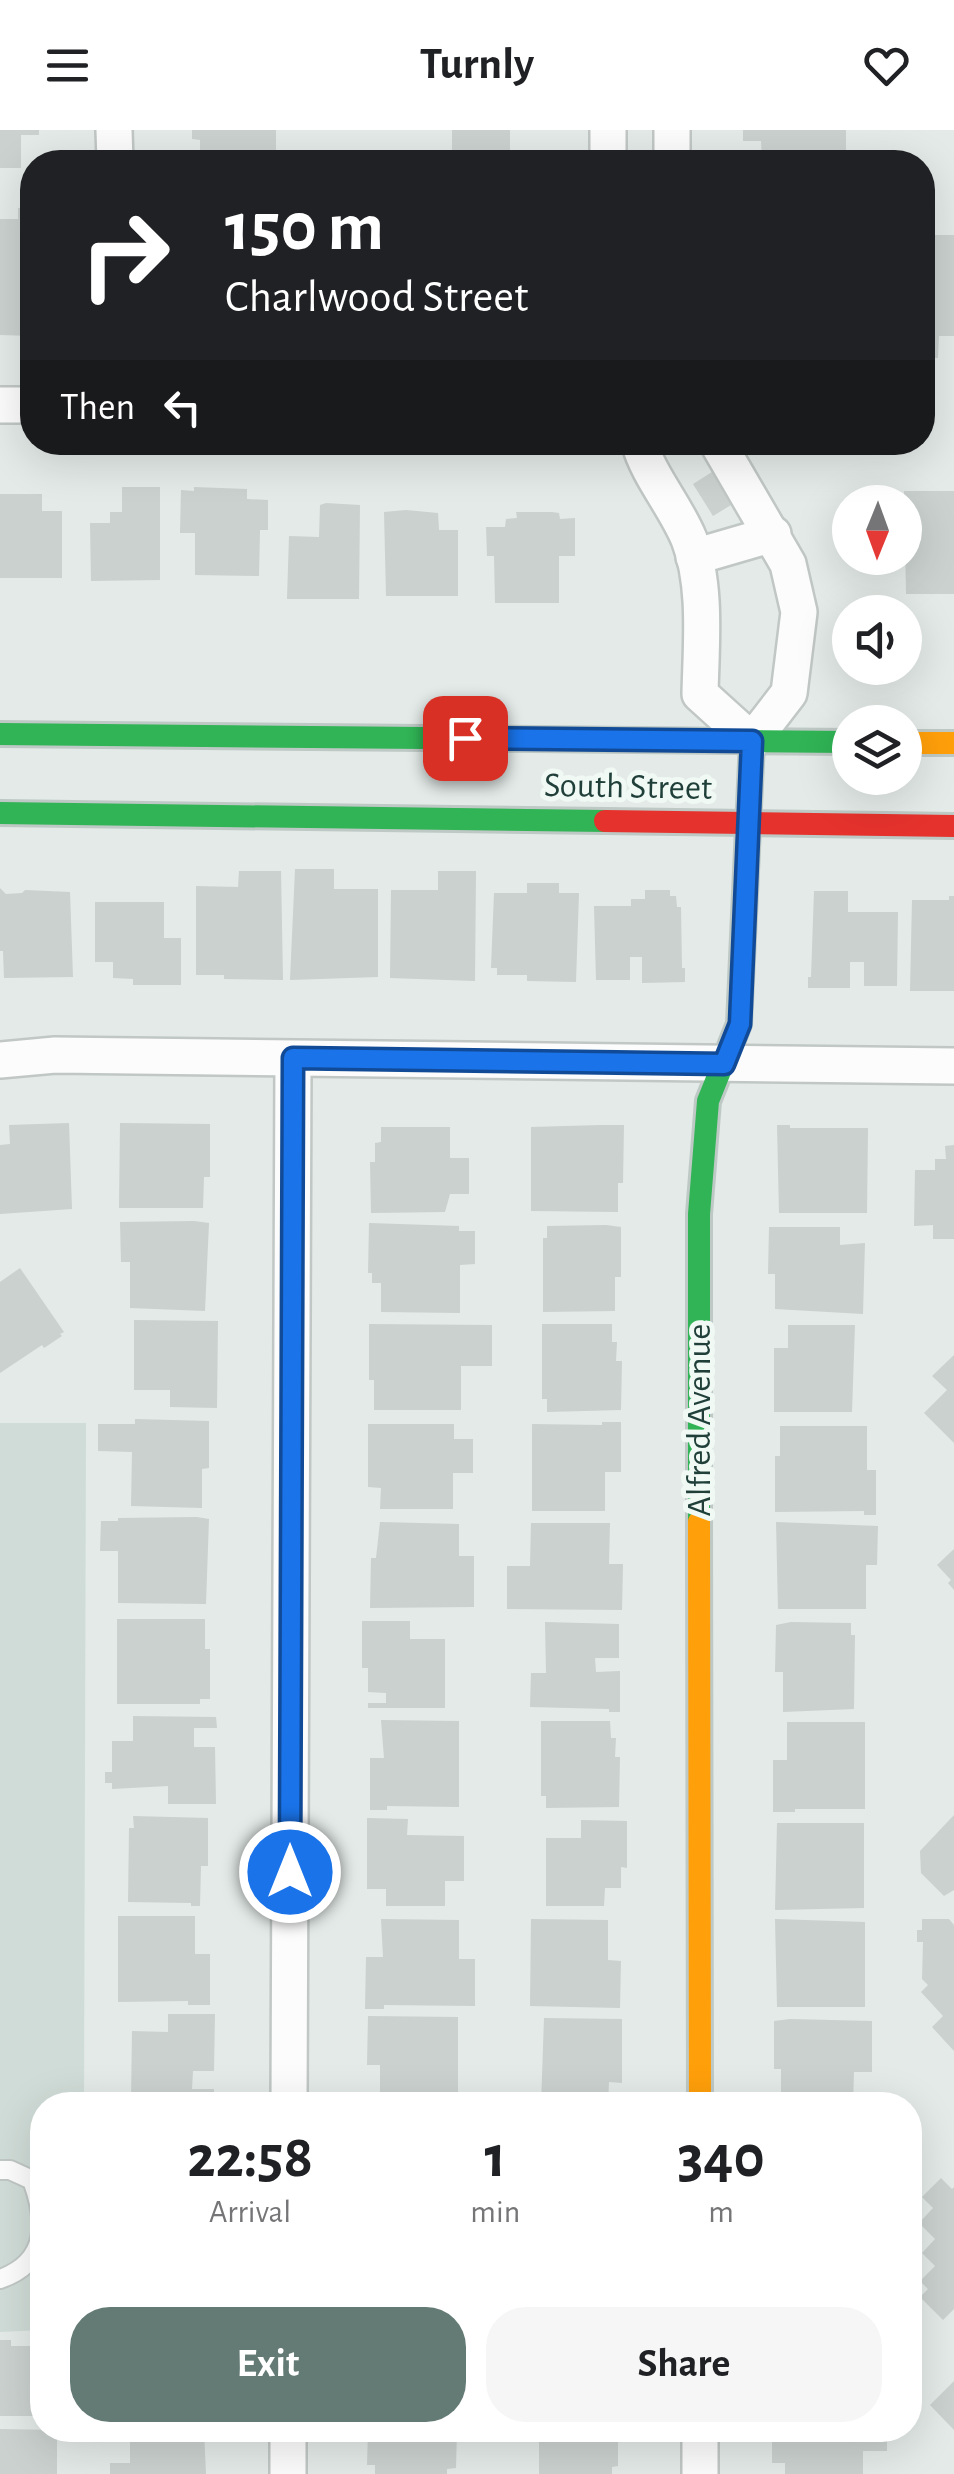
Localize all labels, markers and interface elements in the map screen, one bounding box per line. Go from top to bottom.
icon: menu [40,38,95,93]
icon: heart [859,38,914,93]
text: Turnly [420,42,534,87]
icon: right [60,190,190,320]
text: 150 m [225,193,384,263]
text: Charlwood Street [225,275,528,320]
icon: left [155,380,210,435]
text: Then [60,389,135,427]
north arrow [832,485,922,575]
map controls [832,485,922,795]
button: sound [832,595,922,685]
pin [423,696,508,781]
button: layers [832,705,922,795]
icon: arrive [438,711,493,766]
street label: South Street [544,768,712,806]
street label: Alfred Avenue [682,1324,717,1516]
position arrow [238,1820,342,1924]
text: 22:58 [187,2128,313,2188]
text: 1 [484,2128,506,2188]
text: 340 [677,2128,765,2188]
text: Arrival [209,2196,291,2228]
text: min [470,2196,520,2228]
text: m [708,2196,734,2228]
button: Exit [70,2307,466,2422]
button: Share [486,2307,882,2422]

